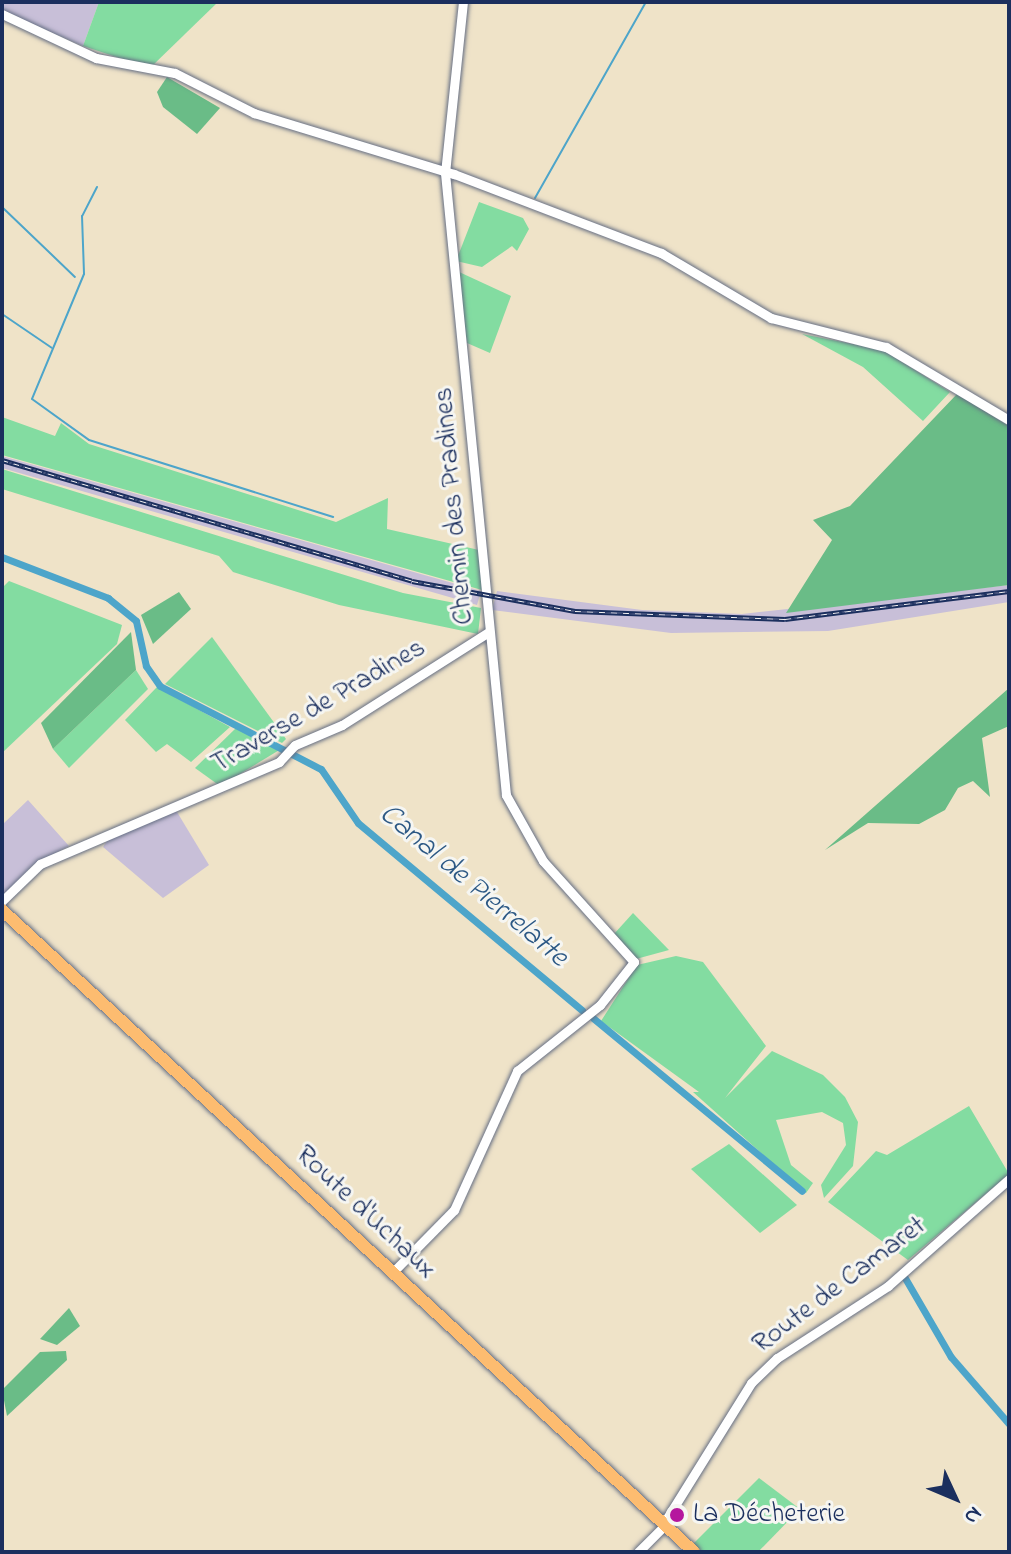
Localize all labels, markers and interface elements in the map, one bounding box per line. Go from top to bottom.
street label: Chemin des Pradines [428,386,482,626]
street label: Traverse de Pradines [206,632,432,782]
water label: Canal de Pierrelatte [371,797,575,975]
street label: Route d'Uchaux [288,1139,442,1287]
street label: Route de Camaret [747,1210,933,1362]
north arrow [915,1458,995,1538]
place label: La Décheterie [693,1498,845,1532]
text: N [956,1498,989,1531]
marker: La Décheterie [668,1506,686,1524]

